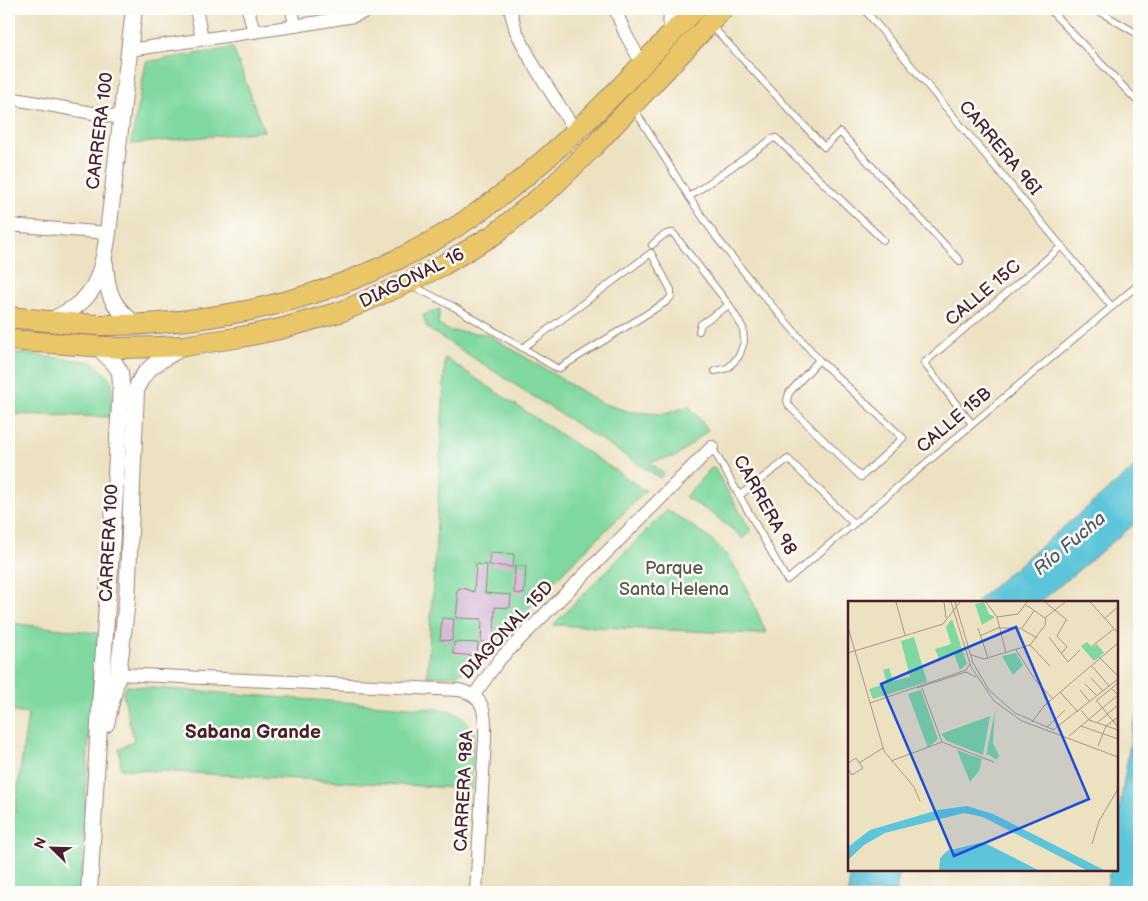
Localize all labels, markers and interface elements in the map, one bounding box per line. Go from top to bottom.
street label: CARRERA 100 [82,71,118,191]
street label: CARRERA 96I [954,96,1046,200]
street label: DIAGONAL 16 [356,244,468,312]
street label: CALLE 15C [941,255,1025,330]
street label: CALLE 15B [912,383,996,457]
street label: CARRERA 98 [729,451,801,559]
street label: CARRERA 100 [95,484,123,602]
water label: Río Fucha [1029,507,1111,581]
park label: Parque Santa Helena [619,558,729,600]
street label: DIAGONAL 15D [456,577,558,683]
inset map [848,601,1118,871]
district label: Sabana Grande [185,721,321,744]
street label: CARRERA 98A [450,730,478,852]
north arrow [28,824,78,874]
text: N [31,835,50,851]

